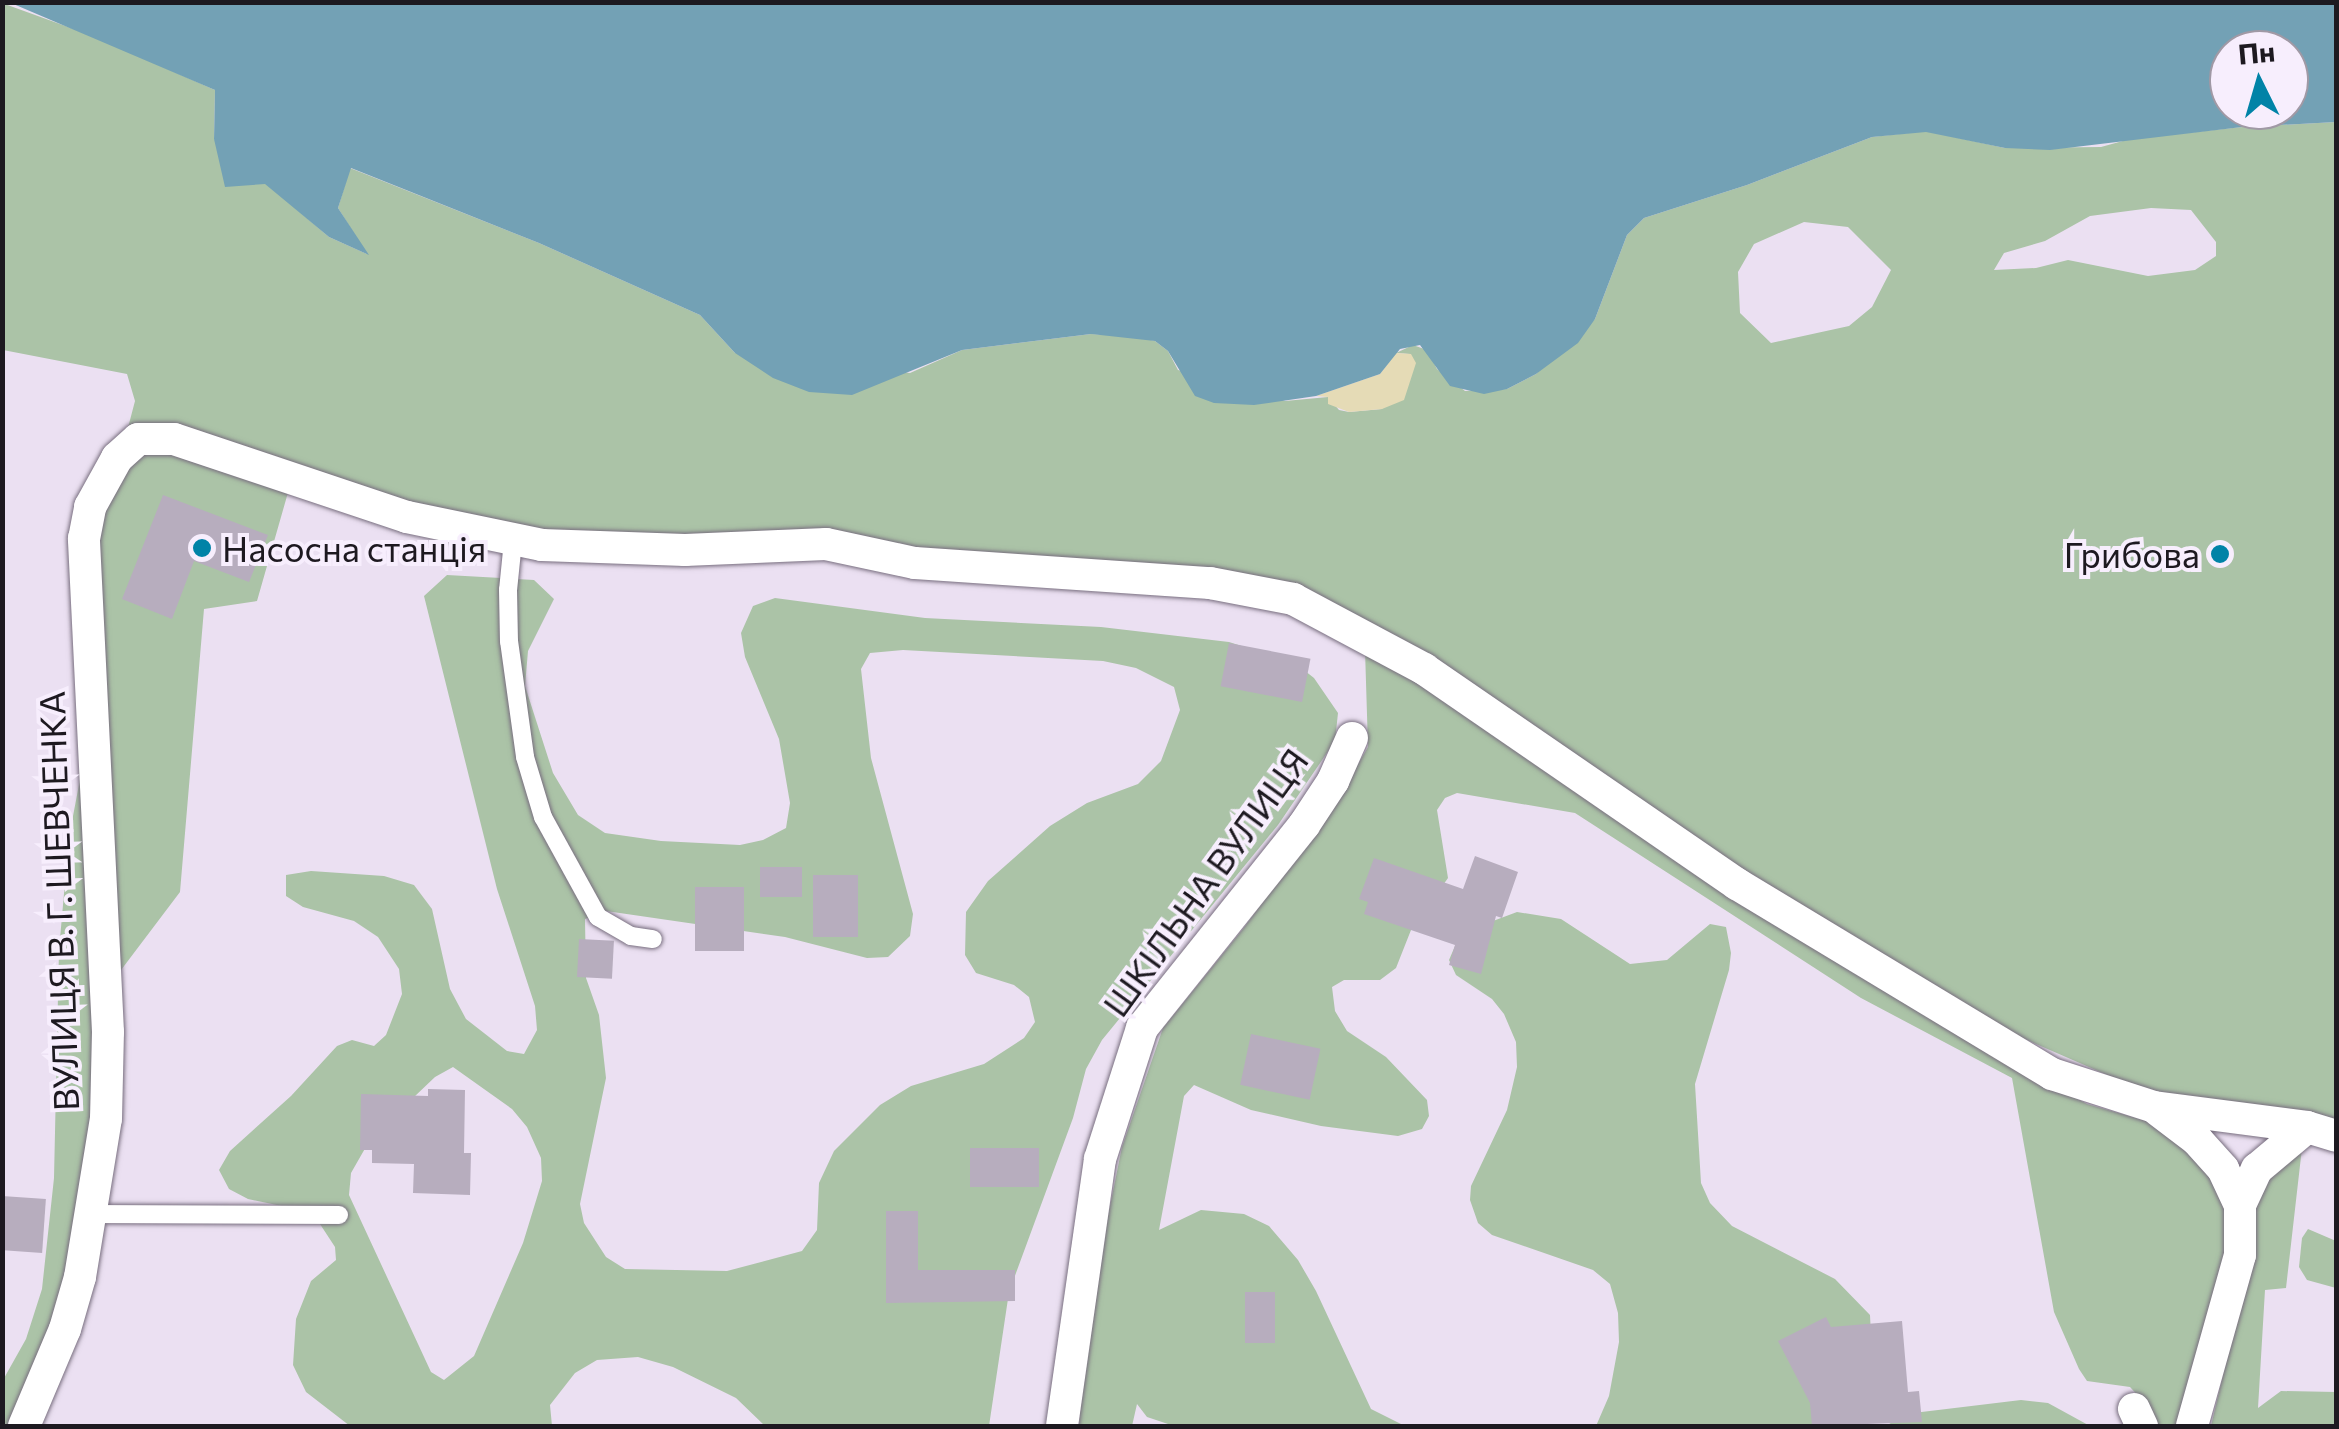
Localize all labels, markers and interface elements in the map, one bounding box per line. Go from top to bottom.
north arrow [2209,30,2309,130]
text: Пн [2237,34,2277,71]
place label: Насосна станція [222,527,486,569]
place label: Грибова [2064,533,2200,575]
marker: Насосна станція [191,537,213,559]
marker: Грибова [2209,543,2231,565]
street label: ВУЛИЦЯ В. Г. ШЕВЧЕНКА [30,690,86,1112]
street label: ШКІЛЬНА ВУЛИЦЯ [1094,740,1316,1024]

